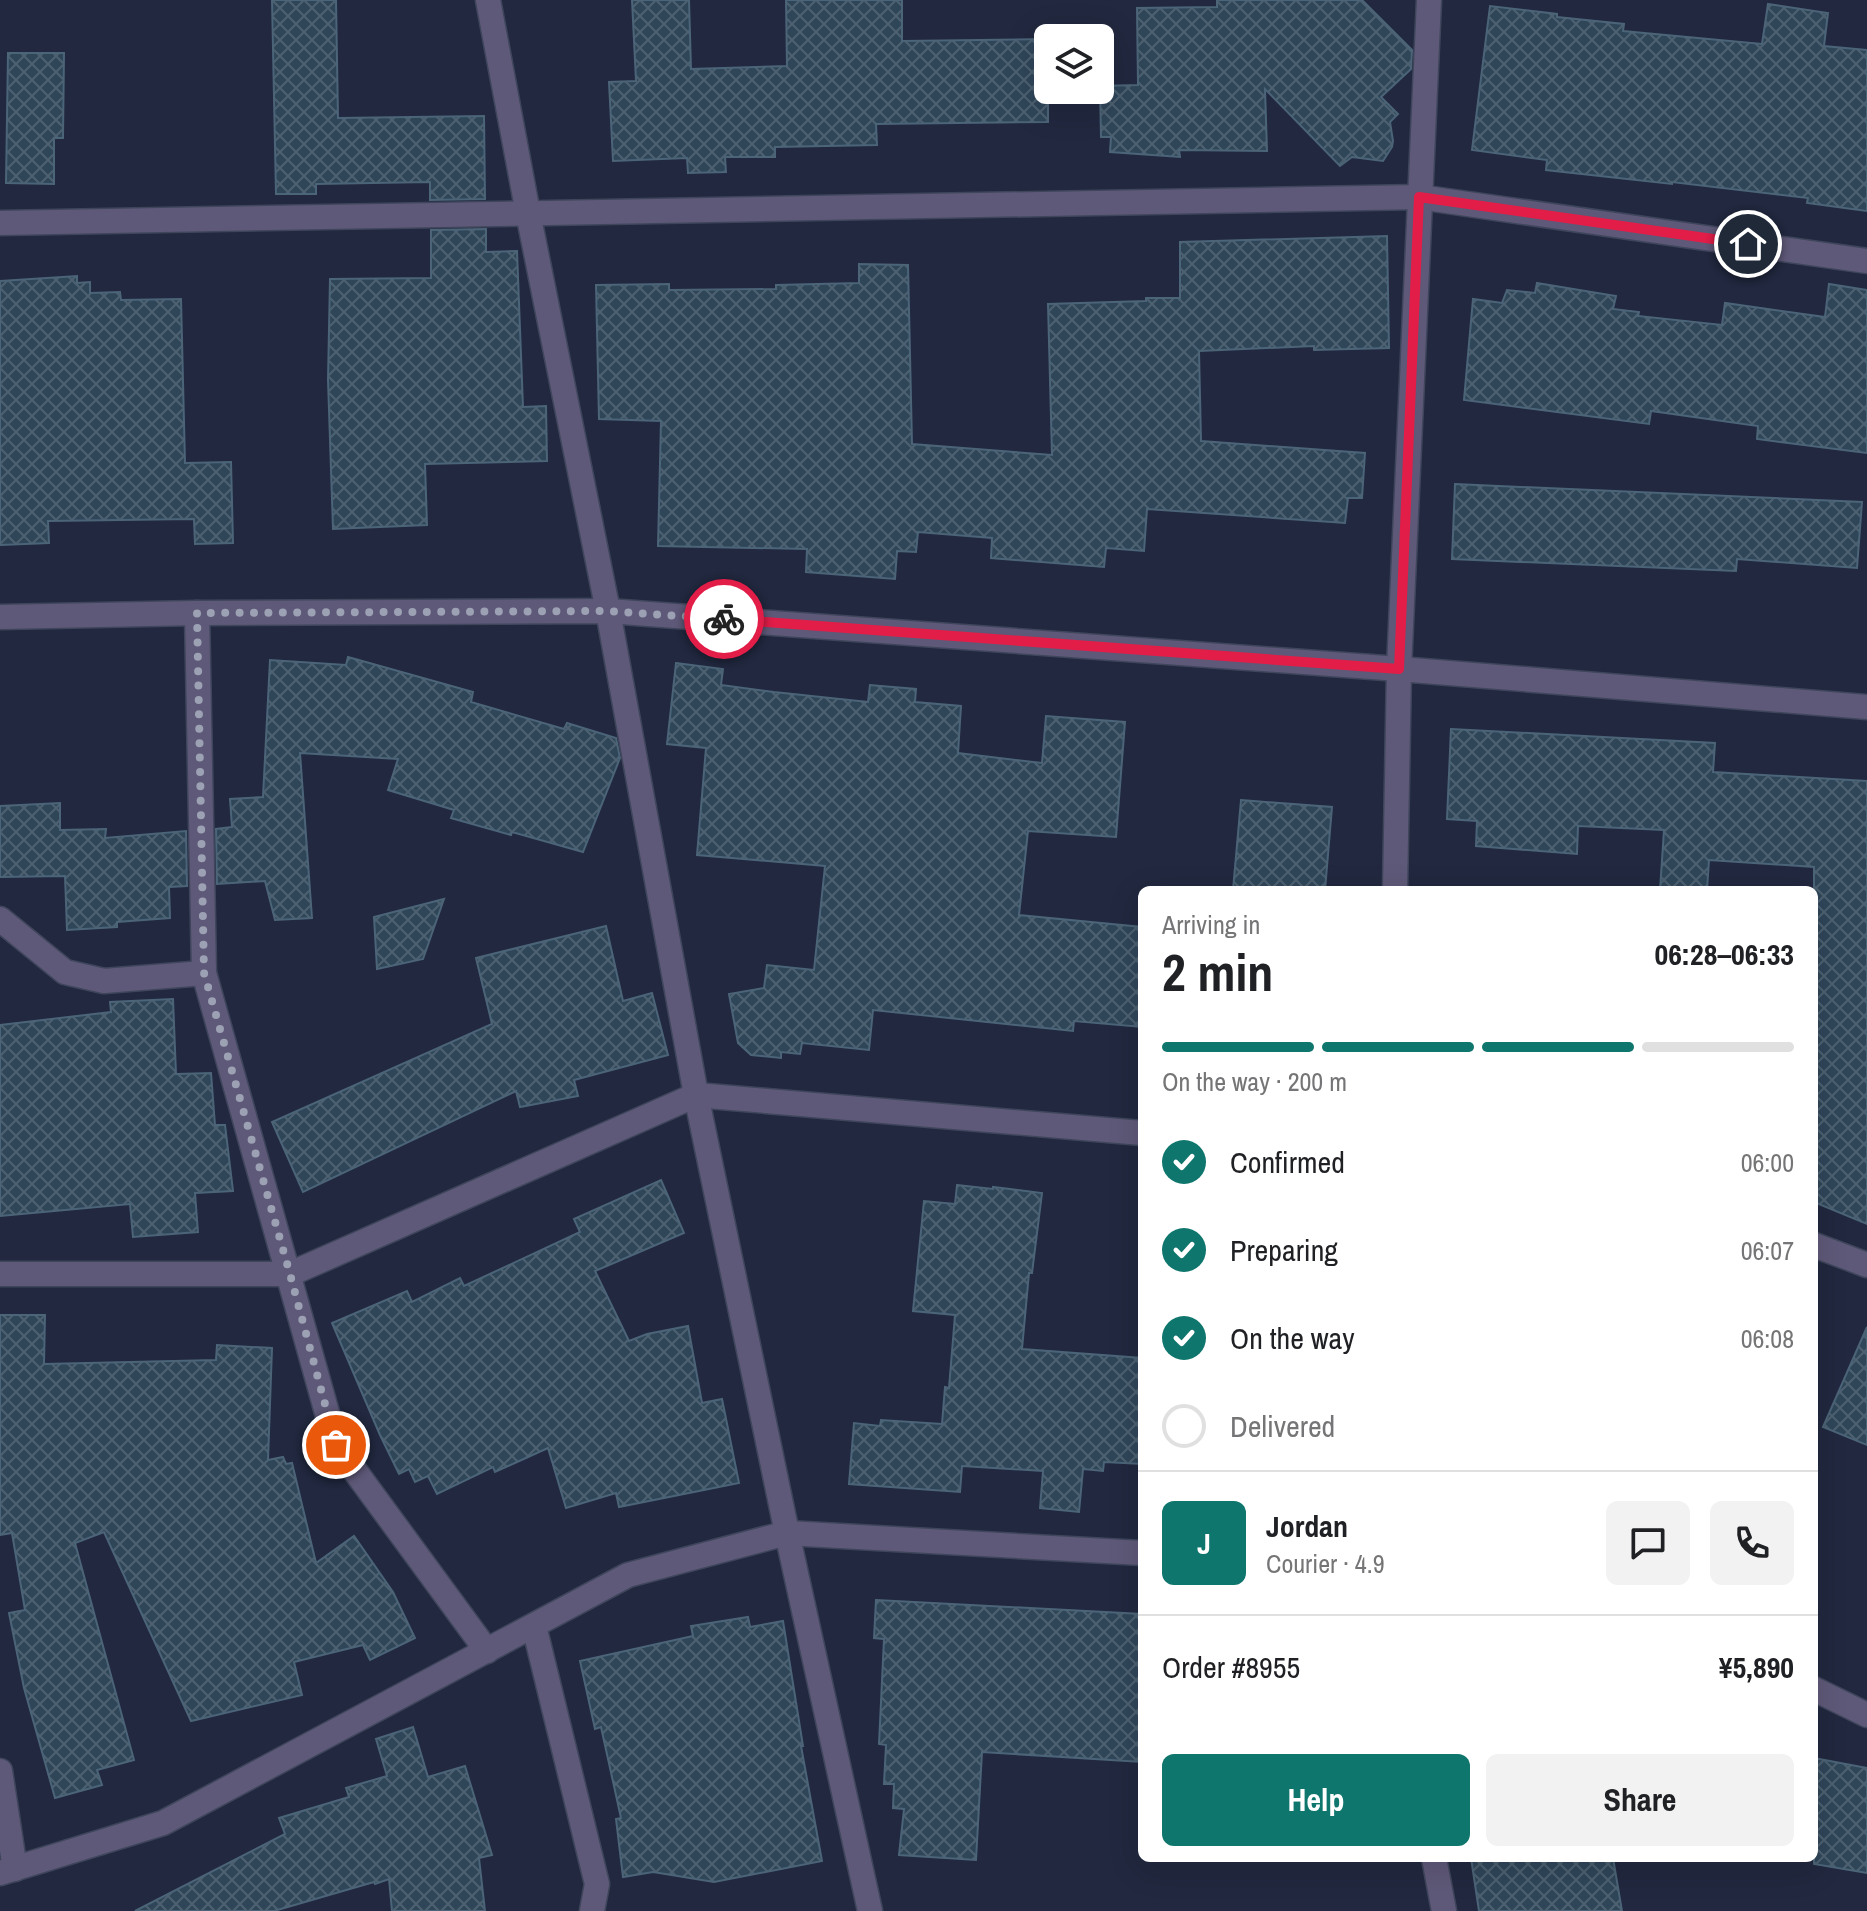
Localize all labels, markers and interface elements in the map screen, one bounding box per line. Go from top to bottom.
map controls [1034,24,1114,104]
button: layers [1034,24,1114,104]
pin [1714,210,1782,278]
icon: home [1726,222,1770,266]
courier [684,579,764,659]
icon: bike [702,597,746,641]
text: Arriving in [1162,907,1260,942]
text: 06:28–06:33 [1655,934,1794,974]
text: 2 min [1162,937,1273,1007]
text: On the way · 200 m [1162,1064,1347,1099]
icon: check [1162,1140,1206,1184]
text: Confirmed [1230,1142,1345,1182]
text: 06:00 [1741,1145,1794,1180]
icon: check [1162,1228,1206,1272]
text: Preparing [1230,1230,1338,1270]
text: 06:07 [1741,1233,1794,1268]
icon: check [1162,1316,1206,1360]
text: On the way [1230,1318,1354,1358]
text: 06:08 [1741,1321,1794,1356]
text: Delivered [1230,1406,1335,1446]
pin [302,1411,370,1479]
icon: bag [314,1423,358,1467]
button: chat [1606,1501,1690,1585]
button: phone [1710,1501,1794,1585]
text: Jordan [1266,1506,1348,1546]
text: J [1197,1523,1211,1563]
text: Courier · 4.9 [1266,1546,1385,1581]
text: Order #8955 [1162,1647,1300,1687]
text: ¥5,890 [1719,1647,1794,1687]
button: Help [1162,1754,1470,1846]
button: Share [1486,1754,1794,1846]

